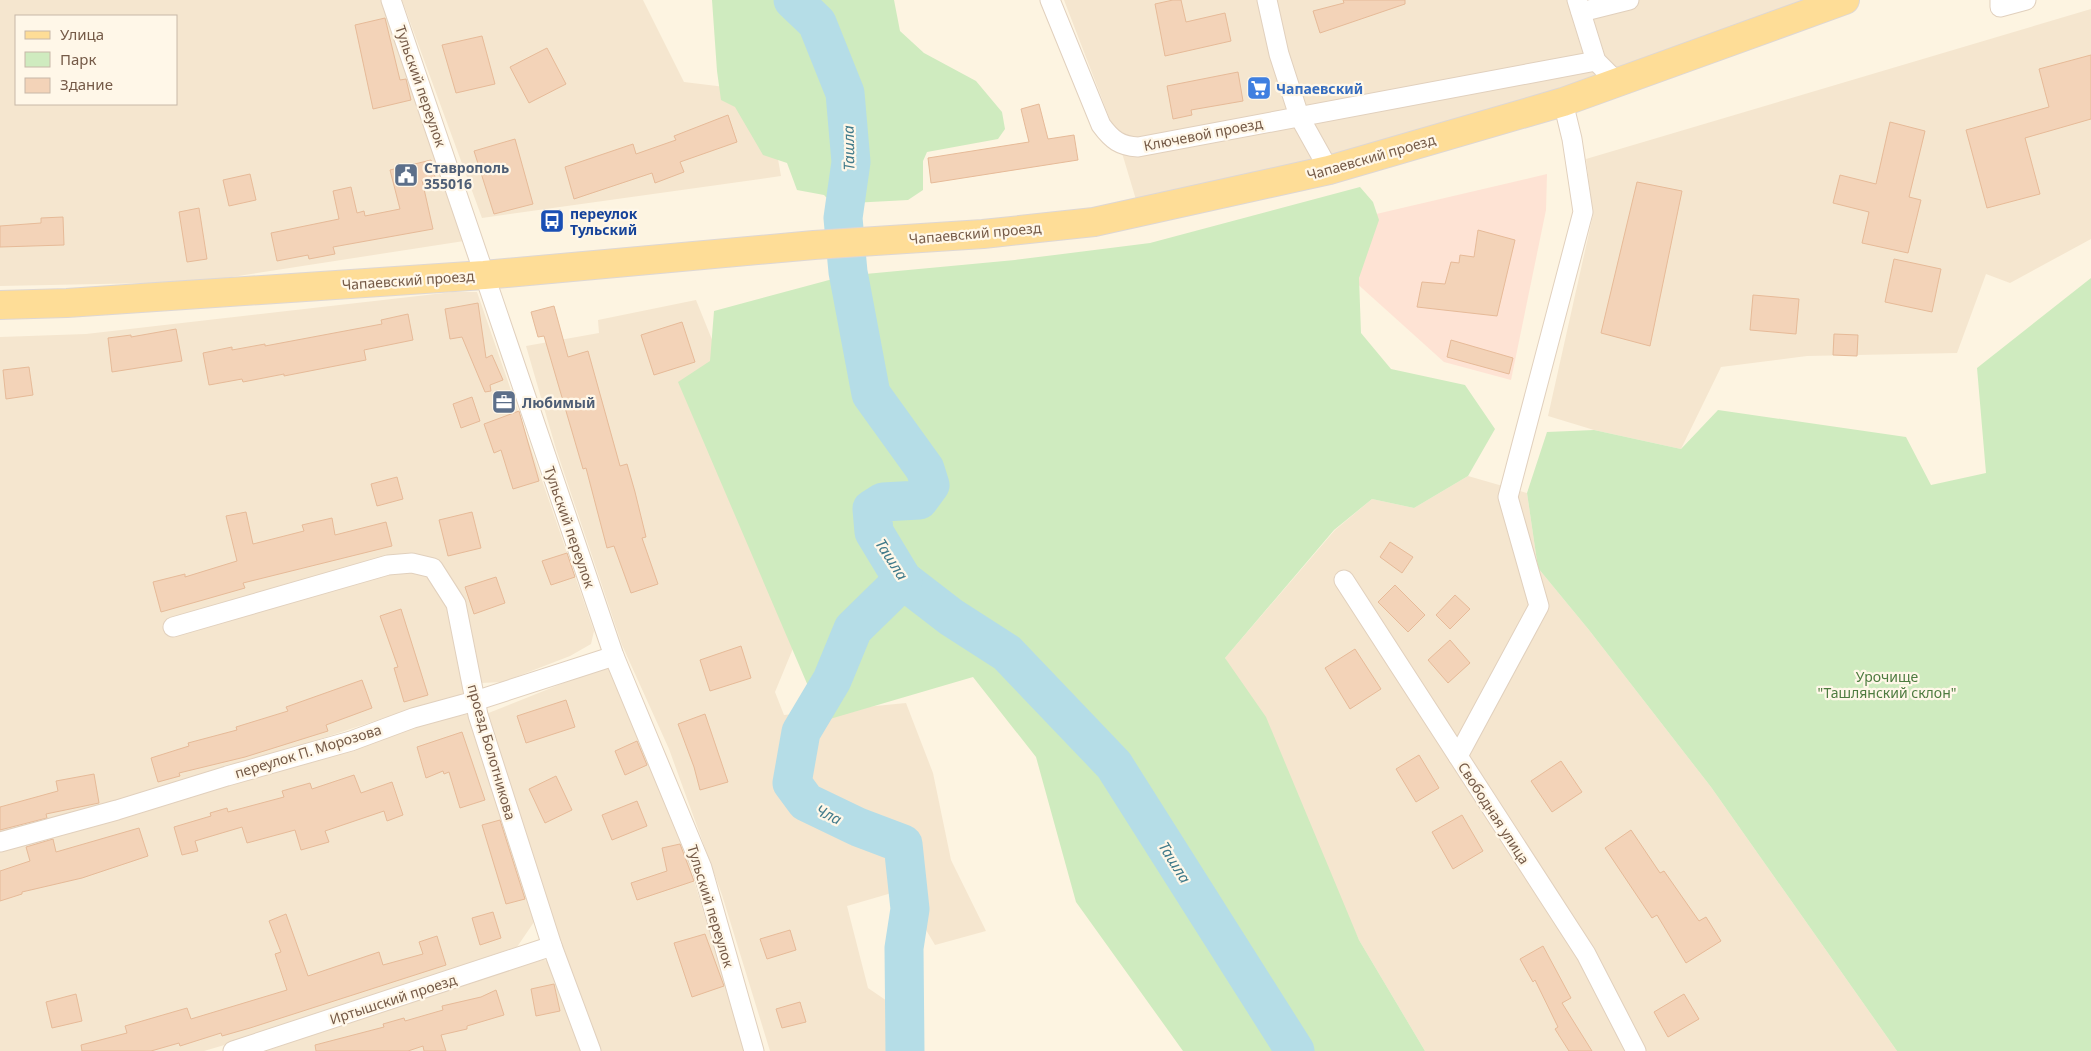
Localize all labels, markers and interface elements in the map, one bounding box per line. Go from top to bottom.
legend [15,15,178,105]
street label: Тульский переулок [391,23,451,150]
text: Улица [60,24,104,44]
text: Парк [60,49,96,69]
text: Здание [60,74,113,94]
supermarket icon: Чапаевский [1246,75,1272,101]
place label: Чапаевский [1276,79,1363,98]
street label: Ключевой проезд [1142,113,1265,155]
water label: Ташла [838,125,858,171]
street label: Чапаевский проезд [1305,129,1438,184]
place label: Ставрополь 355016 [424,158,509,193]
public building icon: Ставрополь 355016 [393,162,419,188]
place label: переулок Тульский [570,204,638,239]
bus stop icon: переулок Тульский [539,208,565,234]
street label: Чапаевский проезд [908,218,1042,248]
street label: Чапаевский проезд [341,266,475,294]
office icon: Любимый [491,389,517,415]
place label: Любимый [522,393,595,412]
street label: Тульский переулок [540,464,600,591]
water label: Ташла [871,535,913,584]
park label: Урочище "Ташлянский склон" [1818,667,1956,702]
street label: проезд Болотникова [464,682,520,822]
street label: переулок П. Морозова [232,720,384,782]
street label: Свободная улица [1454,758,1534,868]
water label: Чла [813,799,846,829]
water label: Ташла [1155,838,1196,887]
street label: Тульский переулок [683,842,739,970]
street label: Иртышский проезд [327,969,459,1028]

